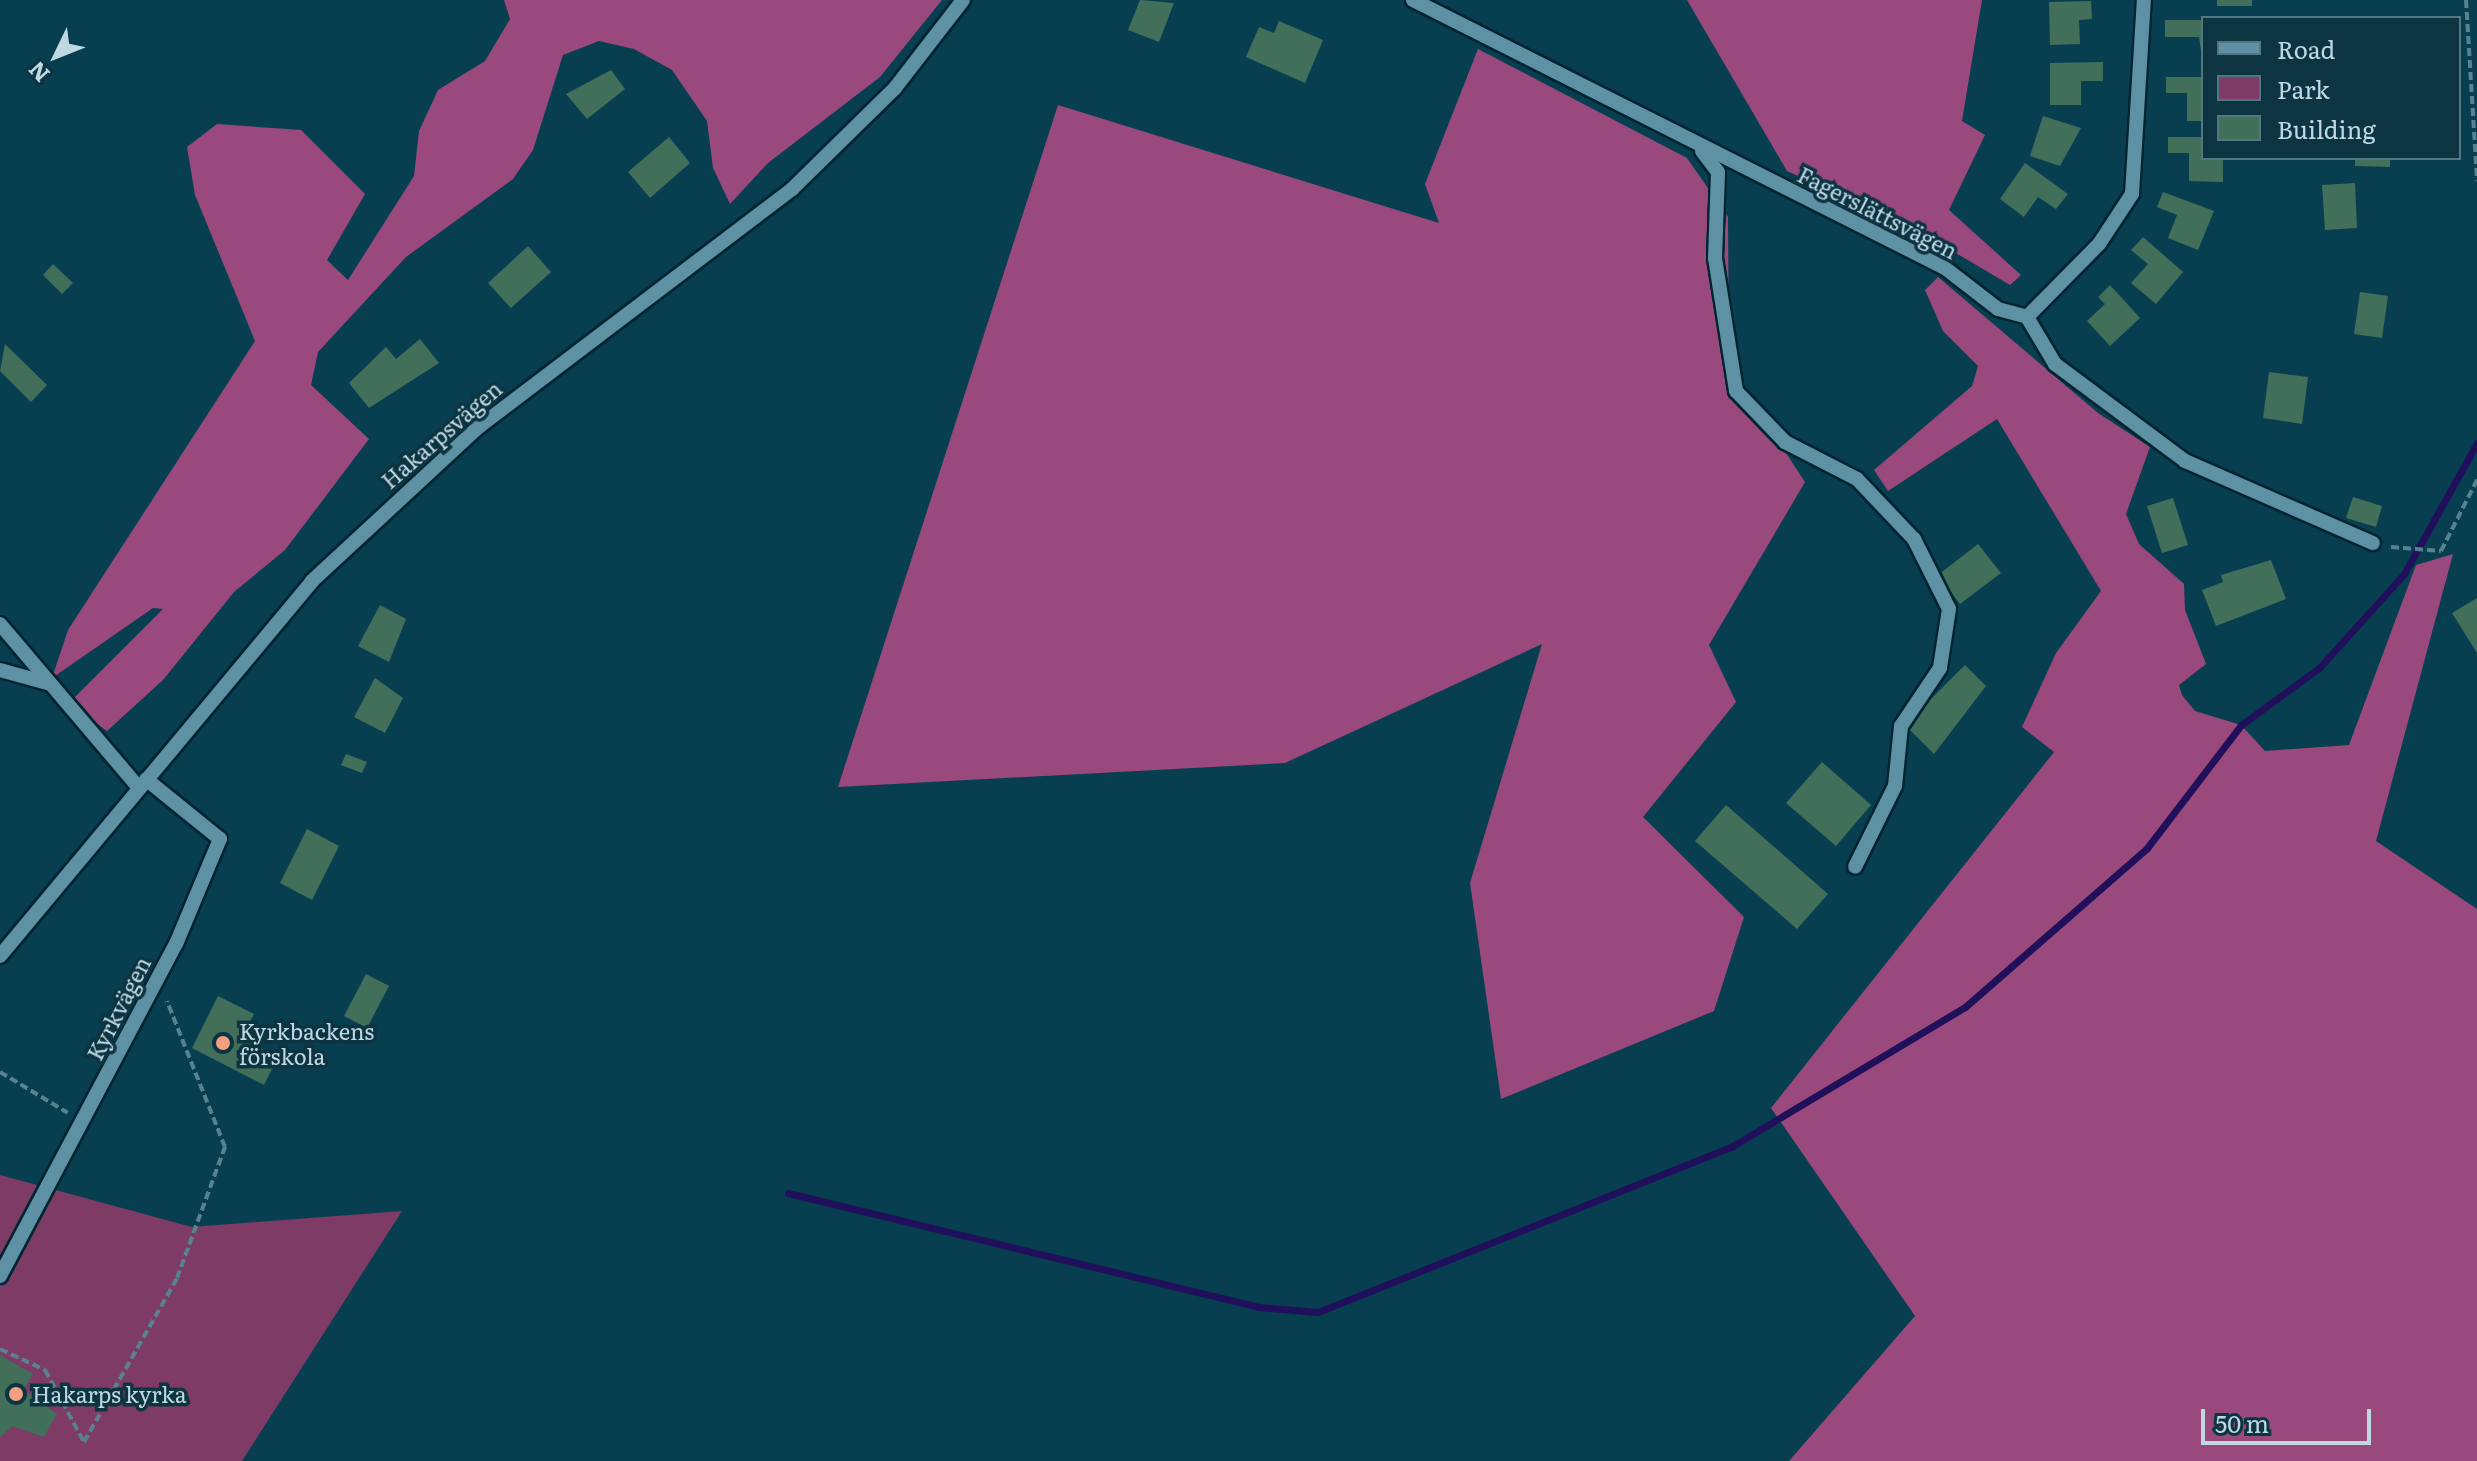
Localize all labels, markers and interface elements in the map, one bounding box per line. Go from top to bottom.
north arrow [16,16,96,96]
legend [2201,16,2461,160]
text: Road [2277,31,2335,66]
text: N [20,55,56,91]
text: Park [2277,71,2330,106]
text: Building [2277,111,2376,146]
street label: Fagerslättsvägen [1794,160,1962,264]
street label: Hakarpsvägen [375,375,507,493]
street label: Kyrkvägen [81,952,155,1064]
place label: Kyrkbackens förskola [239,1017,374,1068]
marker: Kyrkbackens förskola [214,1034,232,1052]
place label: Hakarps kyrka [32,1381,187,1407]
marker: Hakarps kyrka [7,1385,25,1403]
scale bar [2205,1393,2375,1443]
text: 50 m [2215,1405,2269,1440]

